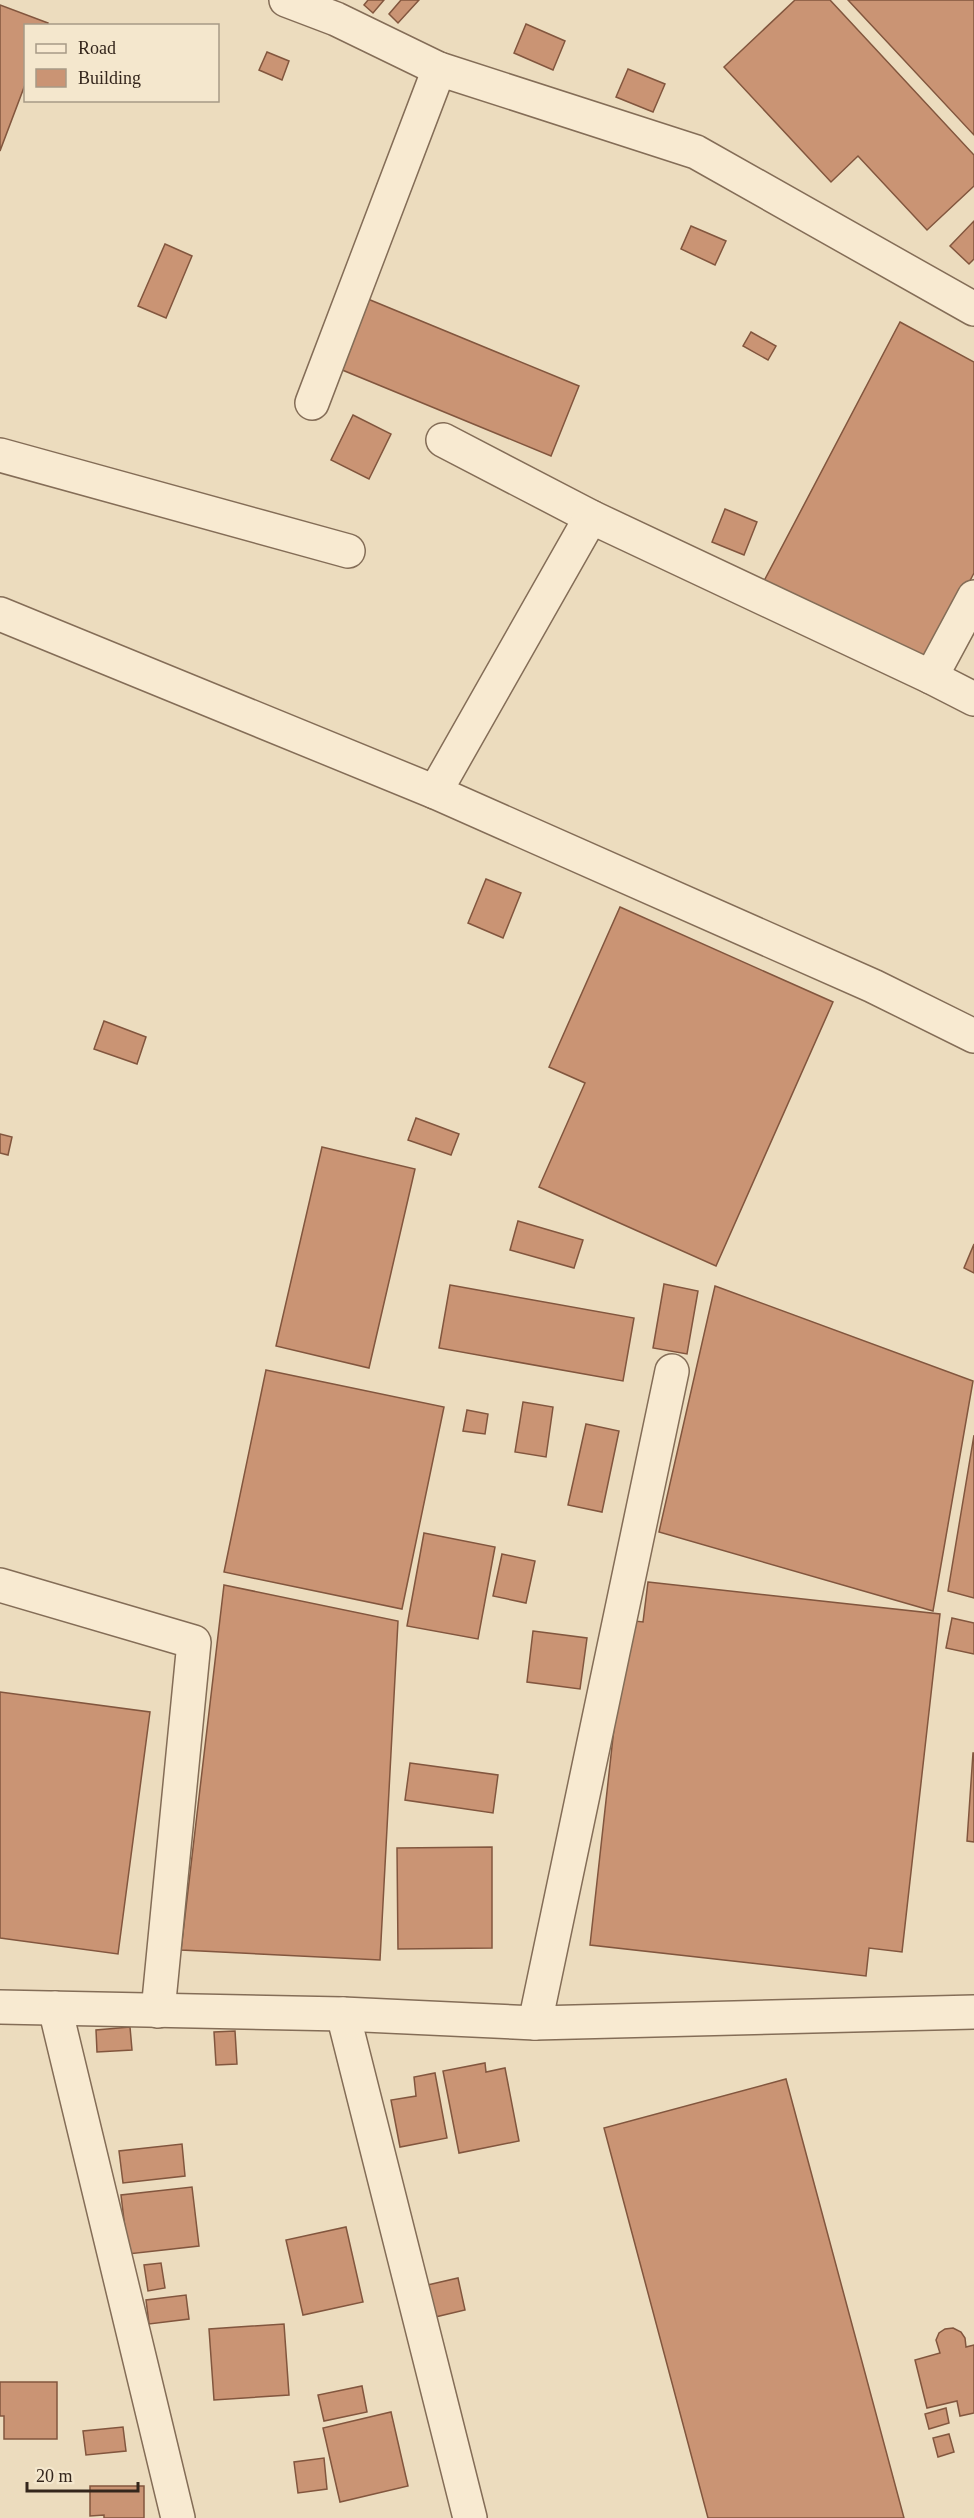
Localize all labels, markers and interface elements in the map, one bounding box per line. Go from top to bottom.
legend [24,24,219,102]
text: Road [78,38,116,58]
text: Building [78,68,141,88]
scale bar [27,2455,138,2493]
text: 20 m [36,2466,73,2486]

